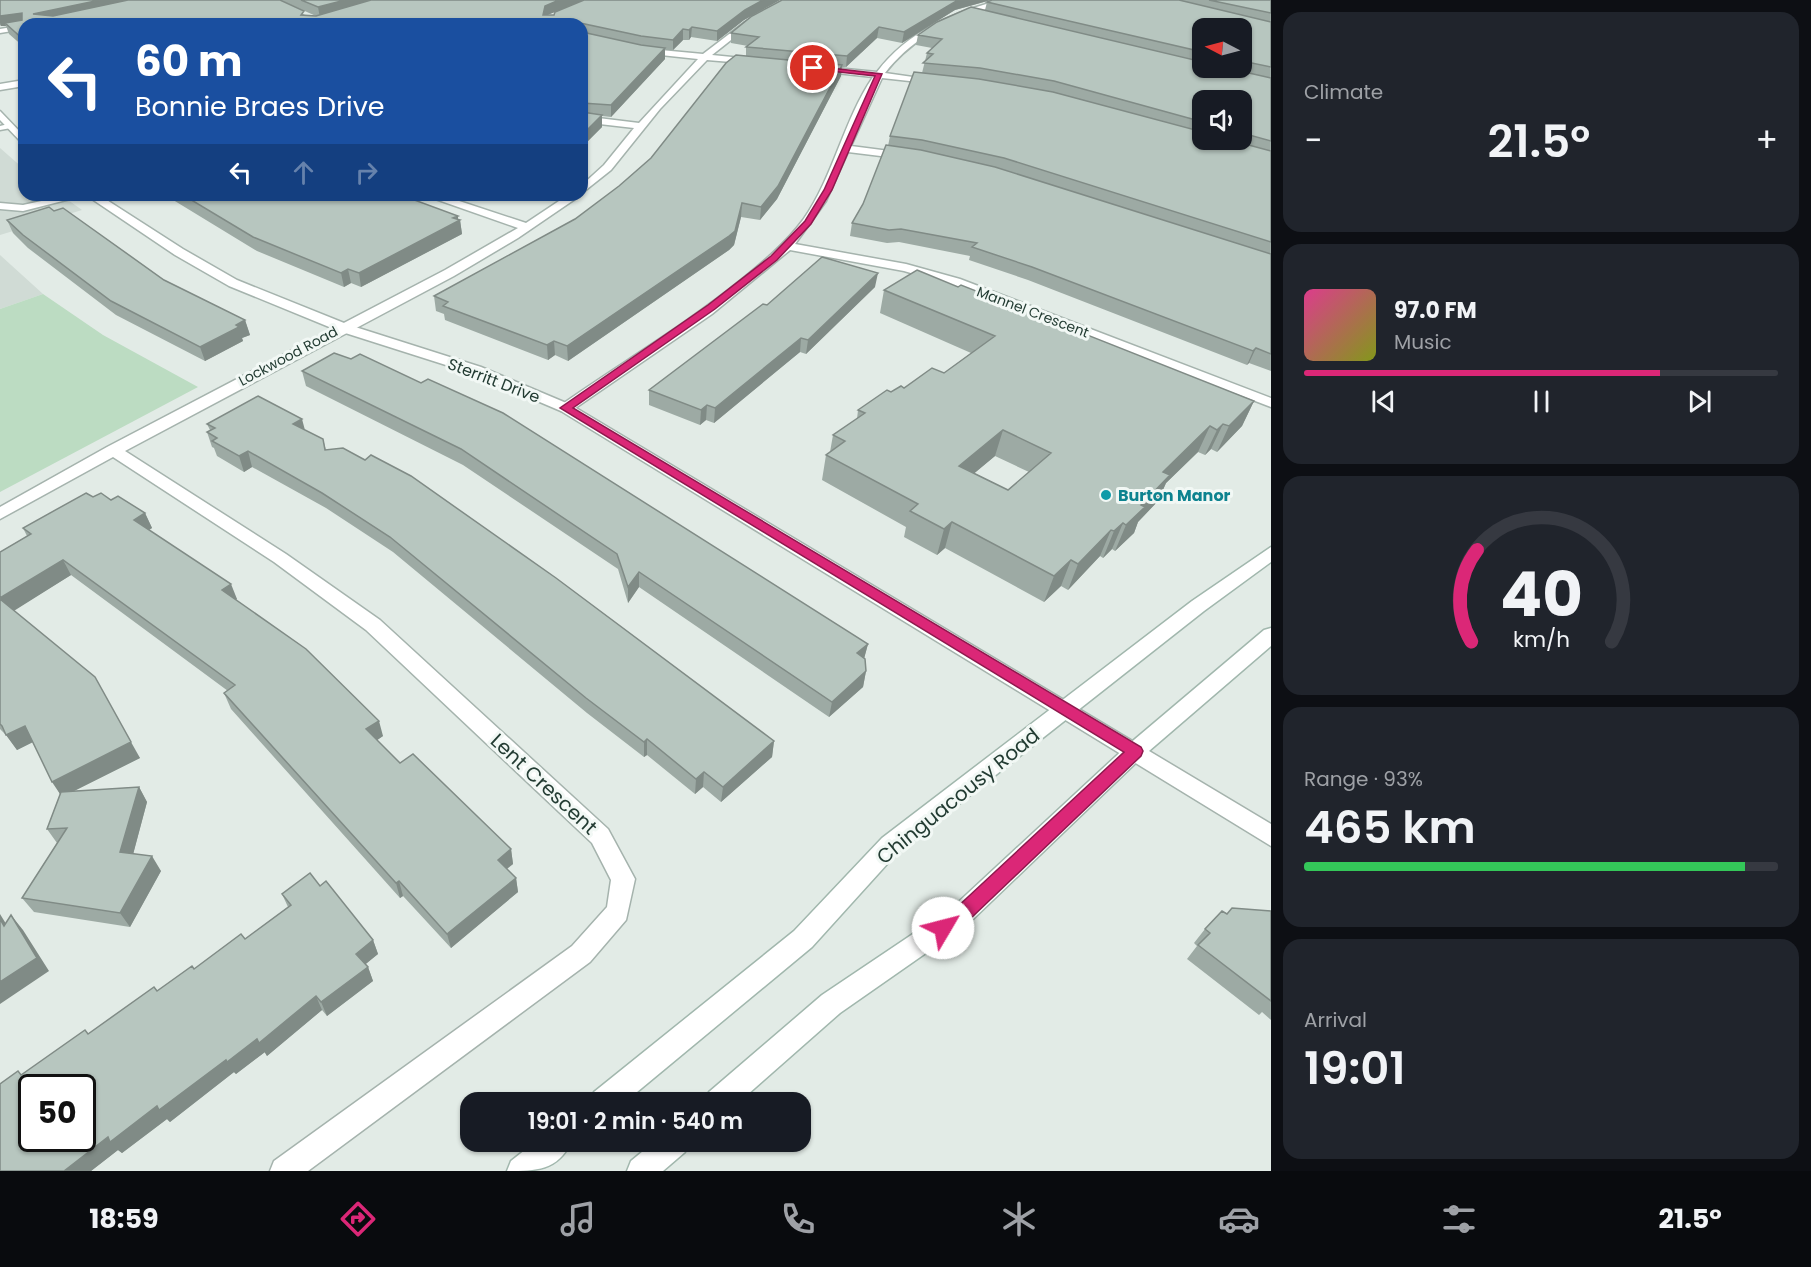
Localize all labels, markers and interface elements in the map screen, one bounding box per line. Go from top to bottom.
north arrow [1192,18,1252,78]
map controls [1192,18,1252,150]
text: 60 m [135,32,243,91]
icon: left [36,42,114,120]
pin [787,42,838,93]
icon: arrive [796,51,829,84]
text: Climate [1304,78,1383,106]
text: Bonnie Braes Drive [135,88,385,125]
button: sound [1192,90,1252,150]
text: 21.5° [1487,110,1590,173]
text: − [1304,117,1322,164]
text: + [1755,117,1778,164]
icon: left [224,156,257,189]
icon: ahead [287,156,320,189]
icon: right [350,156,383,189]
street label: Mannel Crescent [974,281,1092,343]
text: 97.0 FM [1394,295,1477,326]
street label: Lockwood Road [235,321,341,391]
text: Music [1394,328,1452,356]
street label: Sterritt Drive [444,352,543,409]
icon: previous [1367,385,1400,418]
icon: pause [1525,385,1558,418]
icon: next [1683,385,1716,418]
place label: Burton Manor [1118,484,1231,507]
marker: Burton Manor [1099,488,1113,502]
text: 40 [1500,551,1582,639]
text: km/h [1512,625,1570,656]
street label: Chinguacousy Road [870,721,1046,871]
street label: Lent Crescent [484,727,604,841]
text: Range · 93% [1304,765,1423,793]
text: 465 km [1304,796,1476,859]
position arrow [911,896,975,960]
text: Arrival [1304,1006,1367,1034]
text: 19:01 [1304,1037,1406,1100]
speed limit sign: 50 [18,1074,96,1152]
text: 19:01 · 2 min · 540 m [528,1106,743,1137]
icon: directions [337,1198,379,1240]
icon: music [557,1198,599,1240]
icon: phone [777,1198,819,1240]
icon: climate [998,1198,1040,1240]
icon: car [1218,1198,1260,1240]
icon: filters [1438,1198,1480,1240]
text: 18:59 [89,1200,159,1237]
text: 21.5° [1659,1200,1722,1237]

